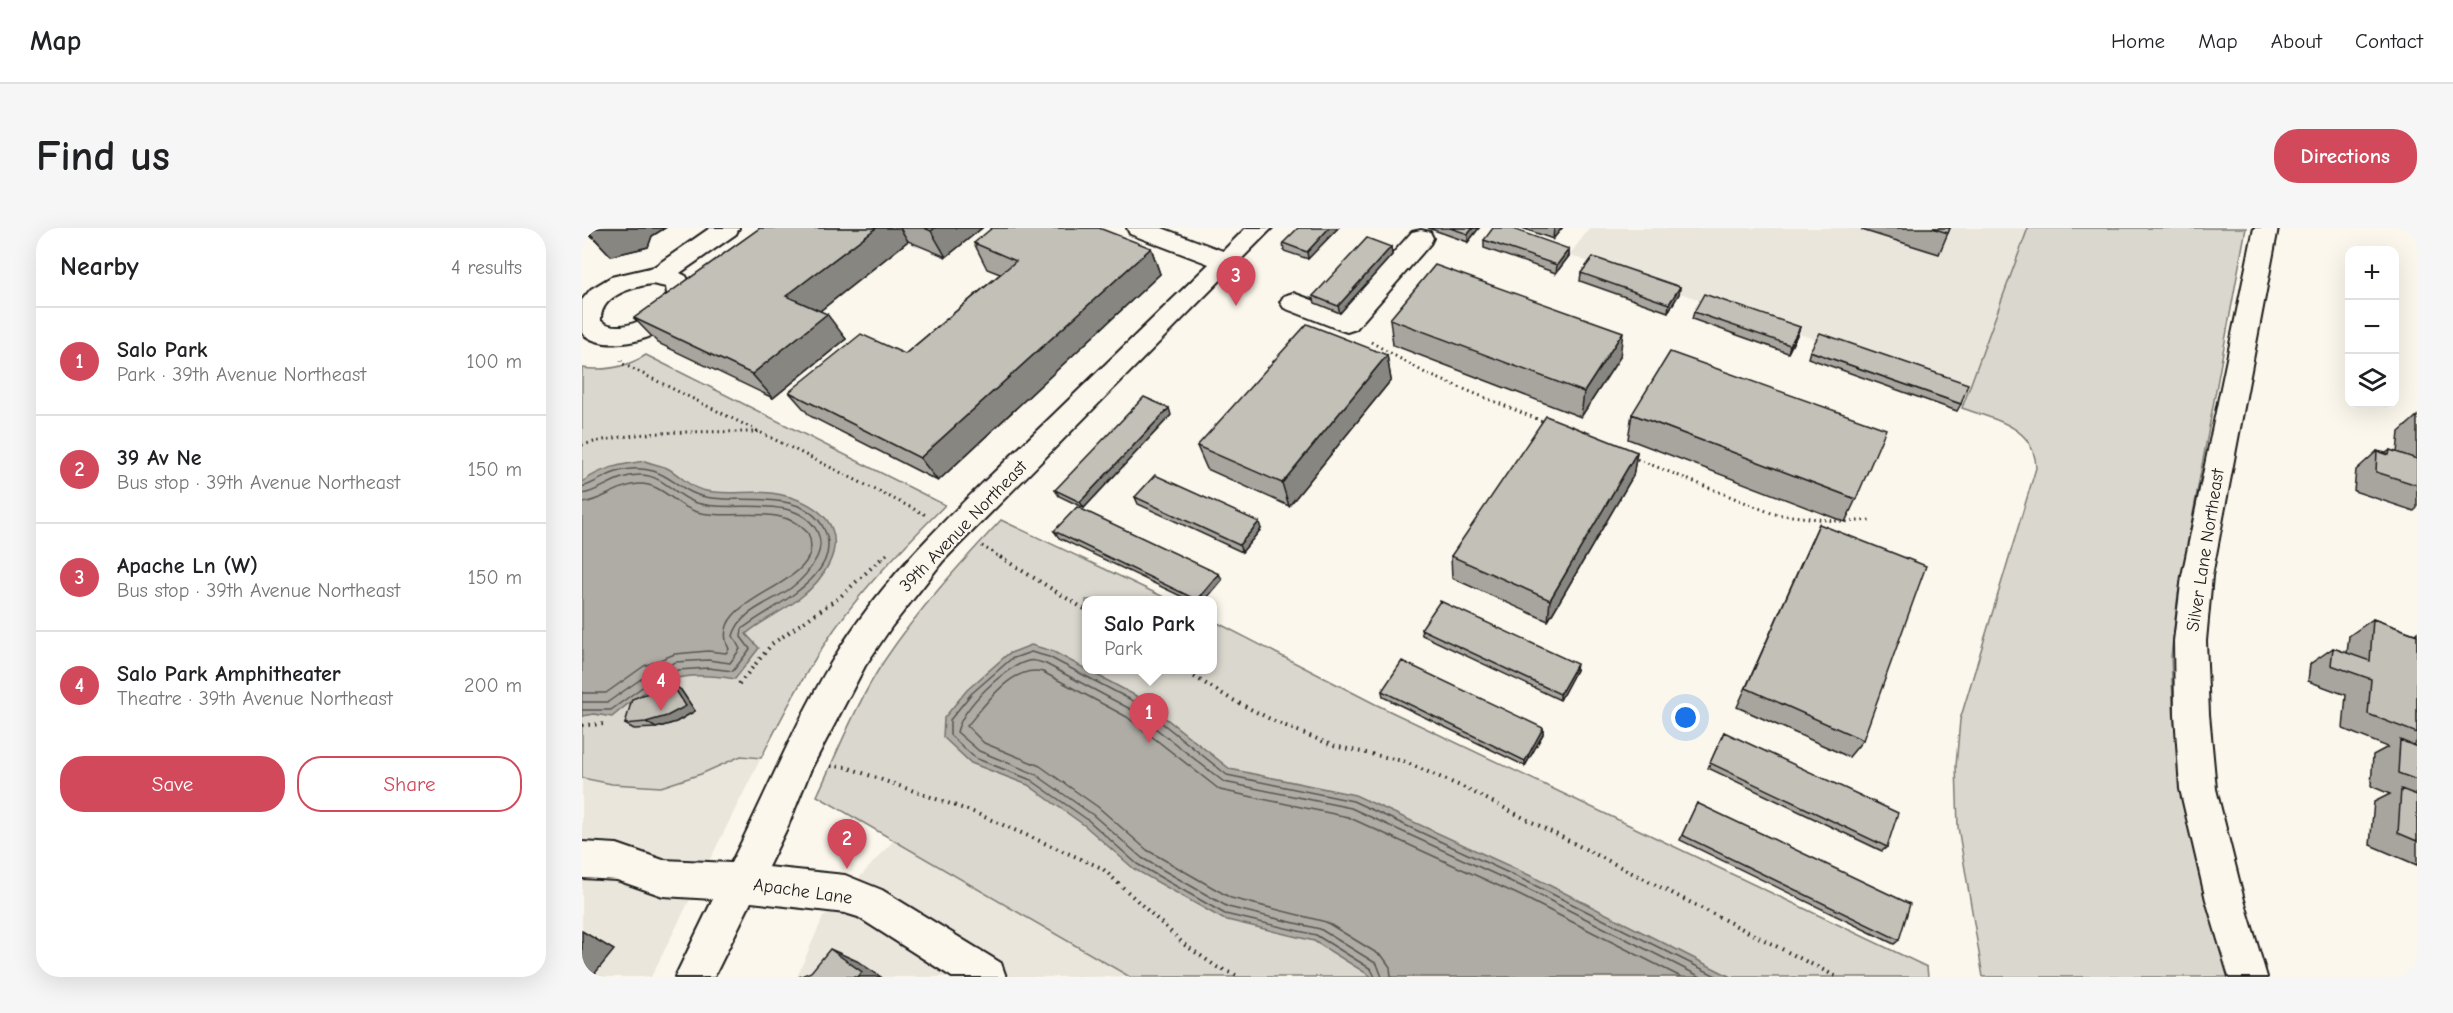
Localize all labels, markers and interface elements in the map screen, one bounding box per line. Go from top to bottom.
text: Map [30,25,81,57]
text: Home [2111,29,2165,53]
text: Map [2198,29,2238,53]
text: About [2271,29,2322,53]
text: Contact [2355,29,2423,53]
button: Directions [2274,129,2417,183]
text: Find us [36,132,170,181]
map controls [2345,246,2399,408]
button: + [2345,246,2399,300]
text: Nearby [60,252,139,282]
text: 4 results [451,256,522,279]
pin: 3 [1216,256,1256,306]
button: − [2345,300,2399,354]
text: Salo Park [117,337,208,363]
text: 1 [76,350,83,373]
text: 100 m [467,350,522,373]
button: layers [2345,354,2399,408]
text: Park · 39th Avenue Northeast [117,363,366,386]
text: 39 Av Ne [117,445,202,471]
street label: 39th Avenue Northeast [895,456,1032,596]
text: 2 [75,458,84,481]
text: 150 m [468,458,522,481]
street label: Silver Lane Northeast [2182,466,2229,633]
text: Bus stop · 39th Avenue Northeast [117,471,400,494]
text: Apache Ln (W) [117,553,258,579]
text: 3 [75,566,84,589]
text: 150 m [468,566,522,589]
text: Bus stop · 39th Avenue Northeast [117,579,400,602]
popup [1082,596,1217,674]
text: Salo Park [1104,611,1195,637]
text: Park [1104,637,1143,660]
text: Salo Park Amphitheater [117,661,341,687]
pin: 4 [642,662,680,711]
text: 4 [75,674,84,697]
text: 200 m [464,674,522,697]
text: Theatre · 39th Avenue Northeast [117,687,393,710]
pin: 1 [1130,694,1168,743]
your location [1671,703,1700,732]
button: Save [60,756,285,812]
button: Share [297,756,522,812]
pin: 2 [828,820,866,869]
street label: Apache Lane [752,874,854,909]

